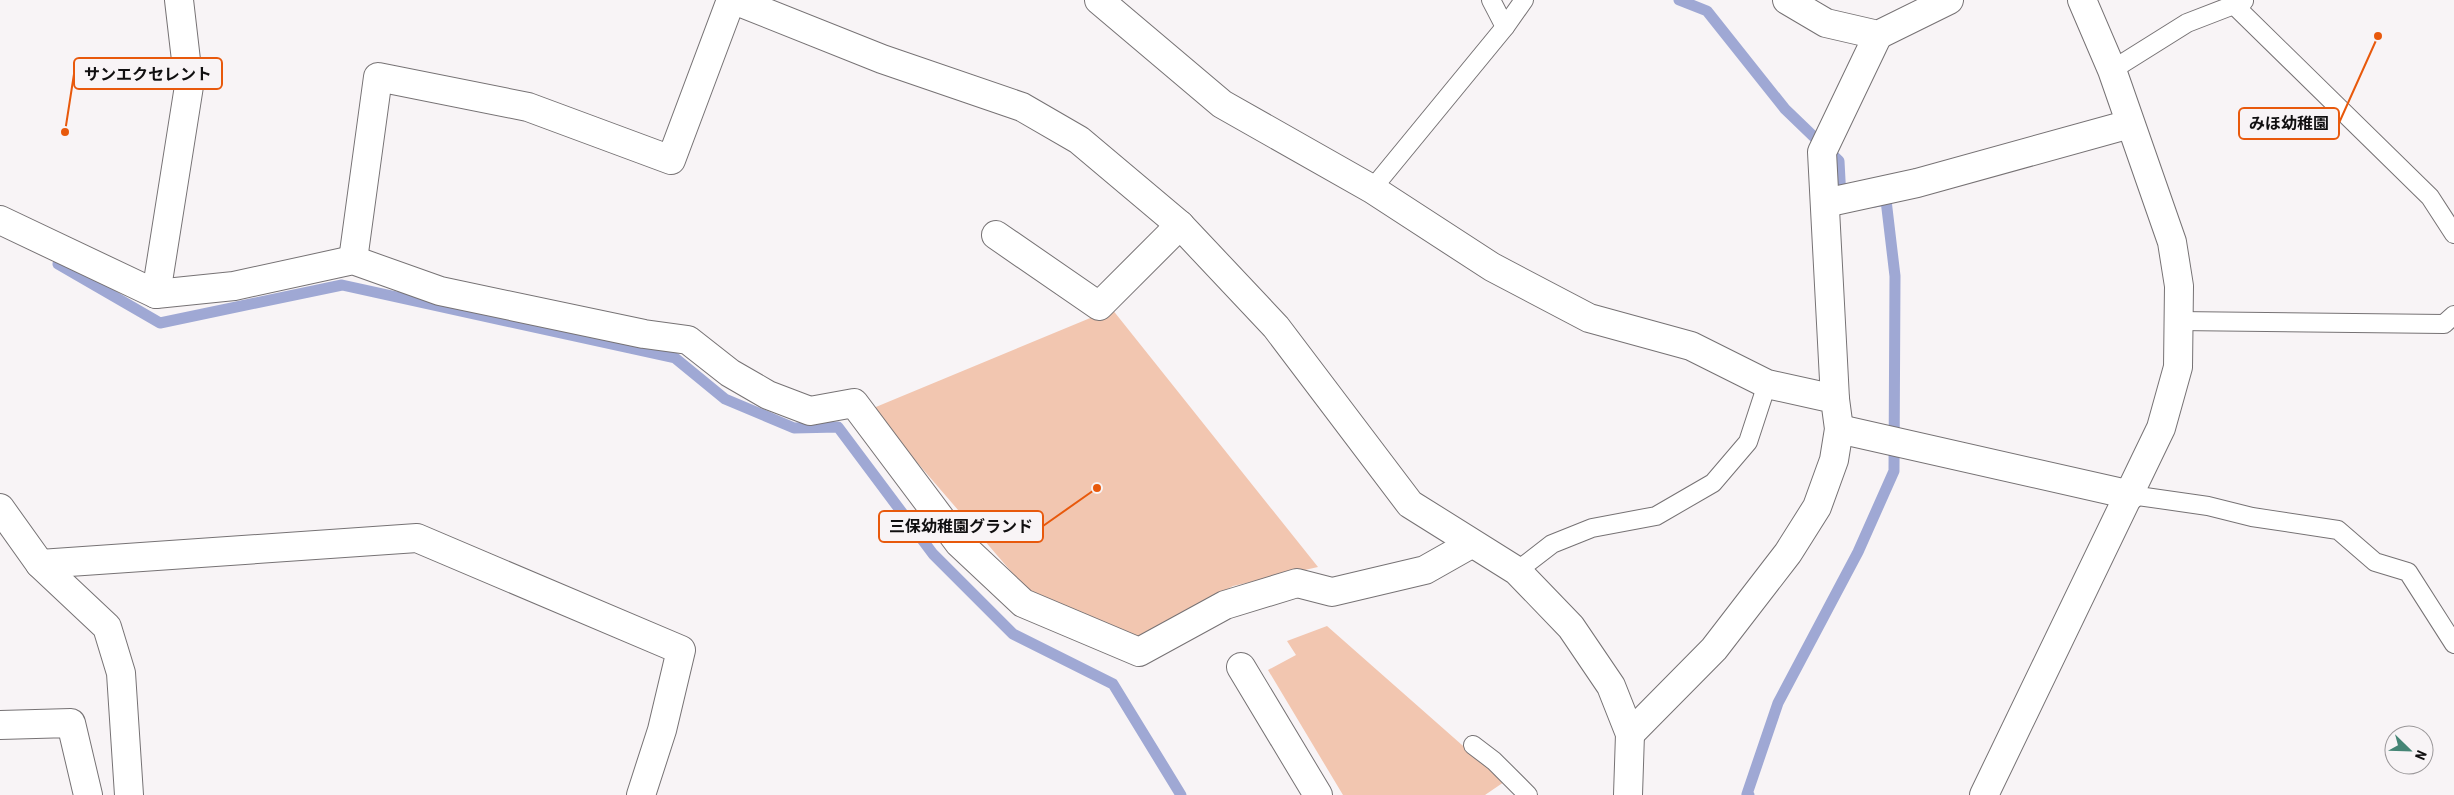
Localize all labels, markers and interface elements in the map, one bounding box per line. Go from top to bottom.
callout: サンエクセレント [74,58,222,89]
text: サンエクセレント [84,65,212,84]
callout: みほ幼稚園 [2239,108,2339,139]
text: みほ幼稚園 [2249,114,2329,133]
callout: 三保幼稚園グランド [879,511,1043,542]
text: 三保幼稚園グランド [889,517,1033,536]
north arrow [2384,725,2434,775]
text: N [2412,748,2430,762]

